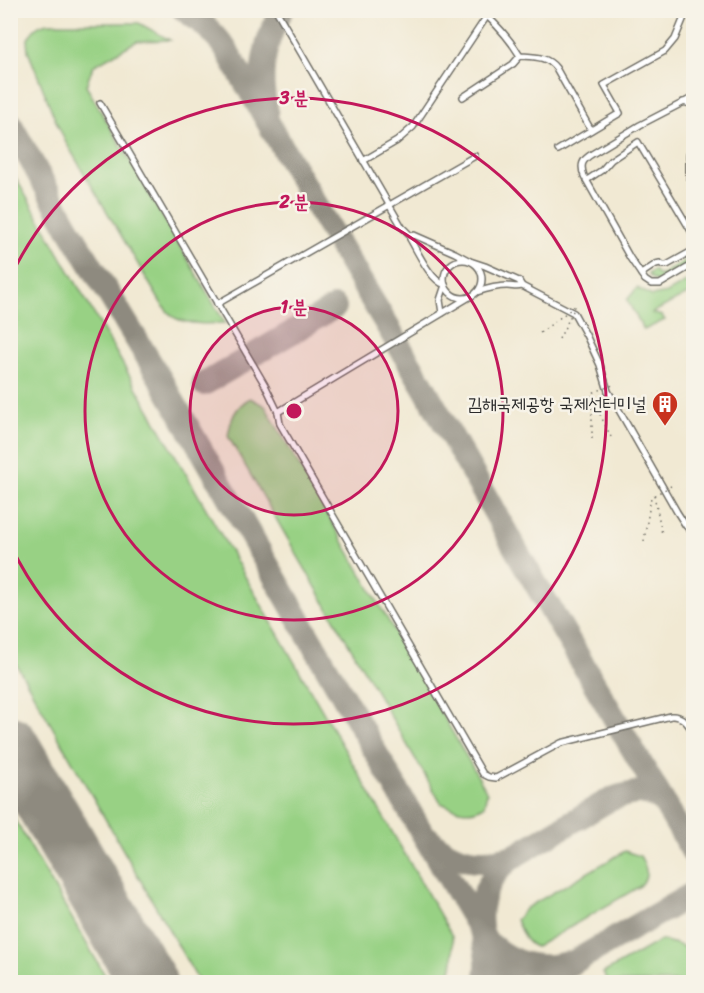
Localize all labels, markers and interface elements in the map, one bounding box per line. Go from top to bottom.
text: 3 분 [278,82,309,114]
text: 2 분 [278,186,309,218]
text: 1 분 [281,291,307,323]
place label: 김해국제공항 국제선터미널 [468,388,647,420]
building icon: 김해국제공항 국제선터미널 [650,389,680,427]
centre of rings [284,401,304,421]

